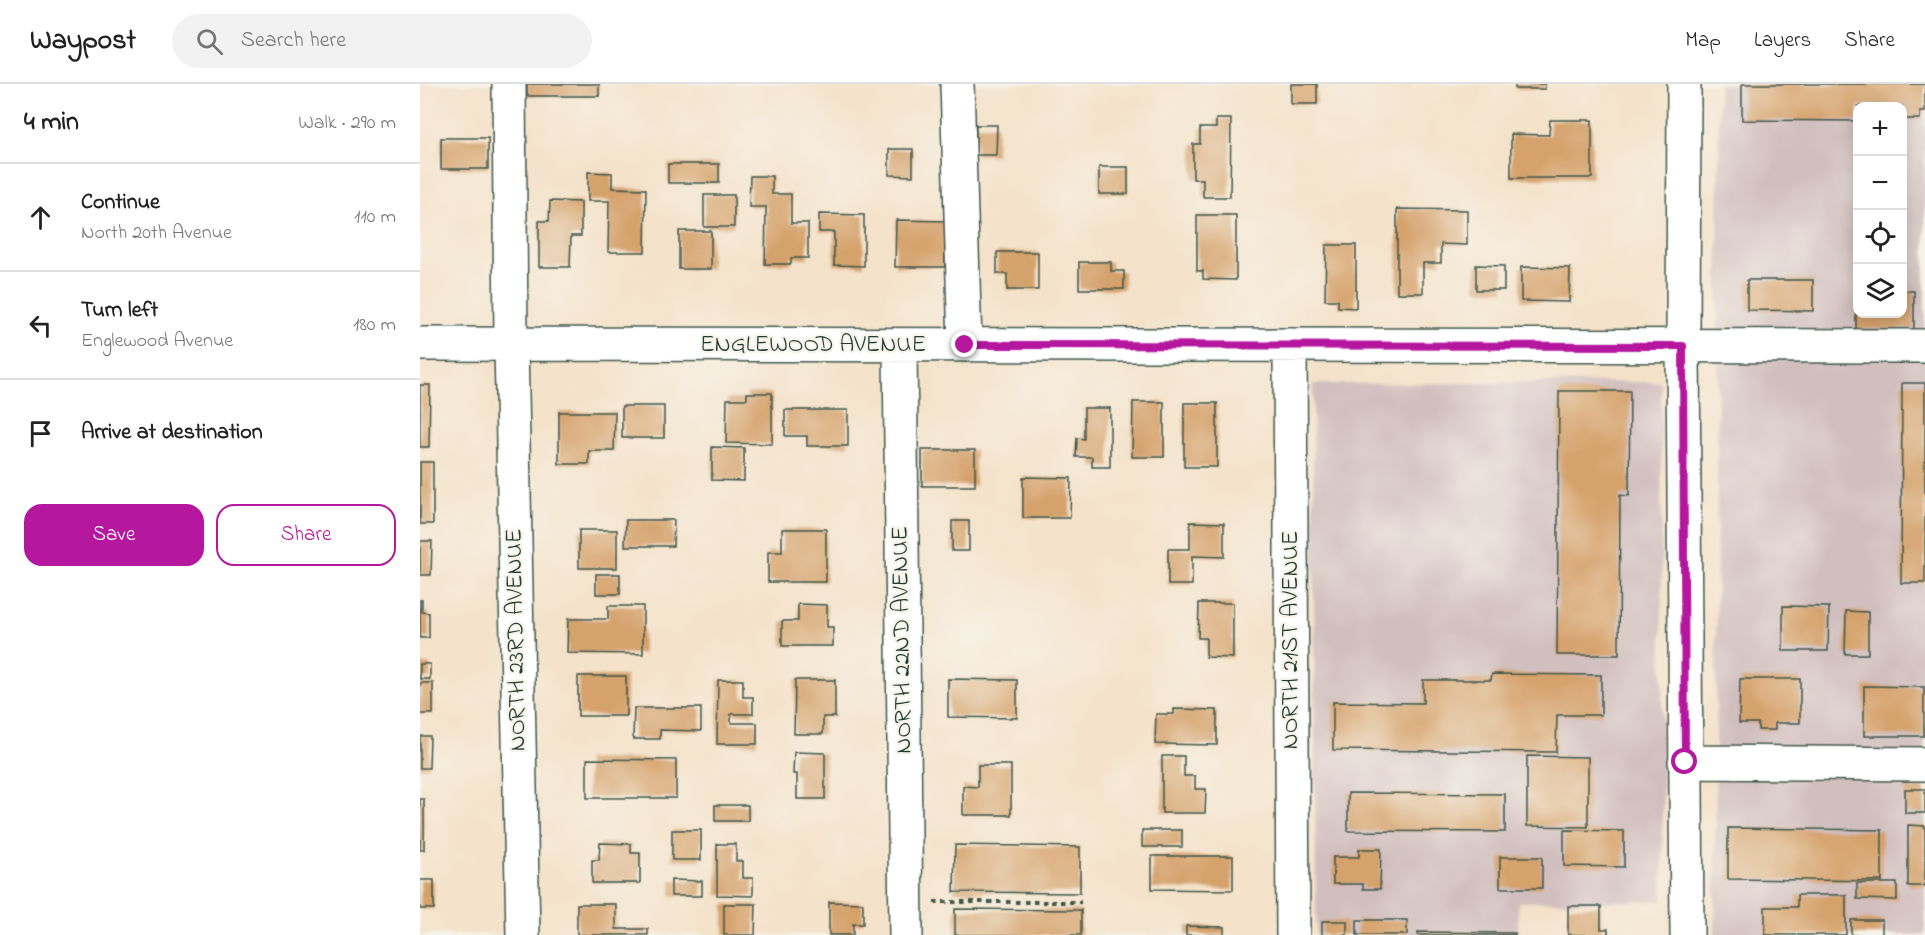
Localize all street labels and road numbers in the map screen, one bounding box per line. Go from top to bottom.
street label: ENGLEWOOD AVENUE [700,328,926,363]
street label: NORTH 22ND AVENUE [884,526,922,754]
street label: NORTH 23RD AVENUE [498,528,536,752]
street label: NORTH 21ST AVENUE [1274,531,1309,749]

